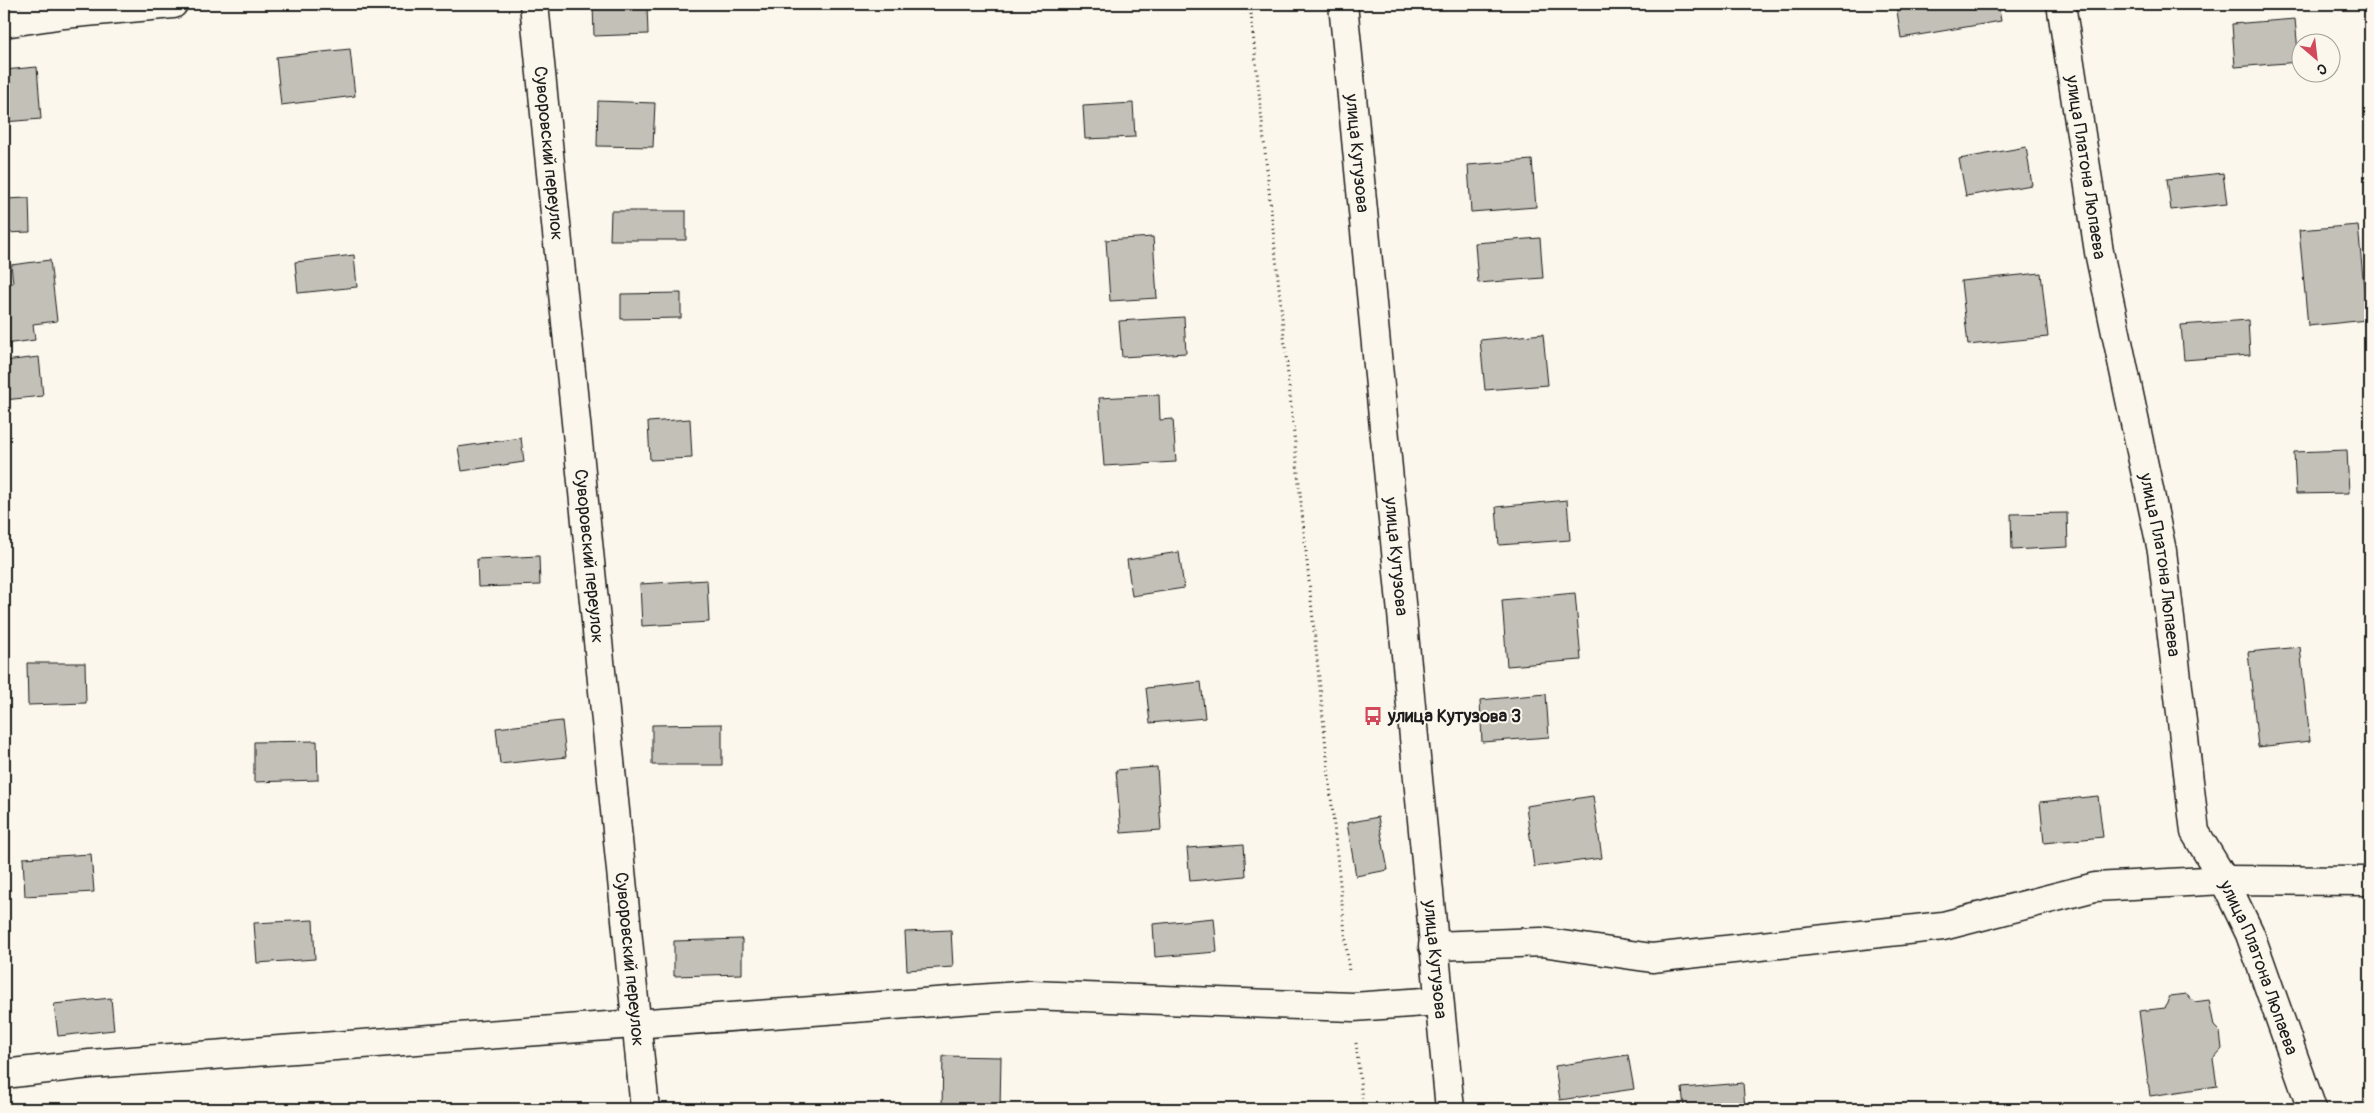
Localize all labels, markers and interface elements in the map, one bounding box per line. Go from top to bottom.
north arrow [2292,32,2342,82]
text: С [2314,60,2330,79]
street label: Суворовский переулок [528,65,569,241]
street label: улица Платона Люпаева [2060,73,2111,261]
street label: улица Кутузова [1340,92,1374,214]
street label: Суворовский переулок [569,468,609,644]
street label: улица Платона Люпаева [2134,470,2185,658]
street label: улица Кутузова [1379,495,1413,617]
bus stop icon: улица Кутузова 3 [1362,705,1384,727]
place label: улица Кутузова 3 [1387,705,1521,728]
street label: Суворовский переулок [609,871,650,1047]
street label: улица Платона Люпаева [2213,876,2303,1058]
street label: улица Кутузова [1418,898,1452,1020]

